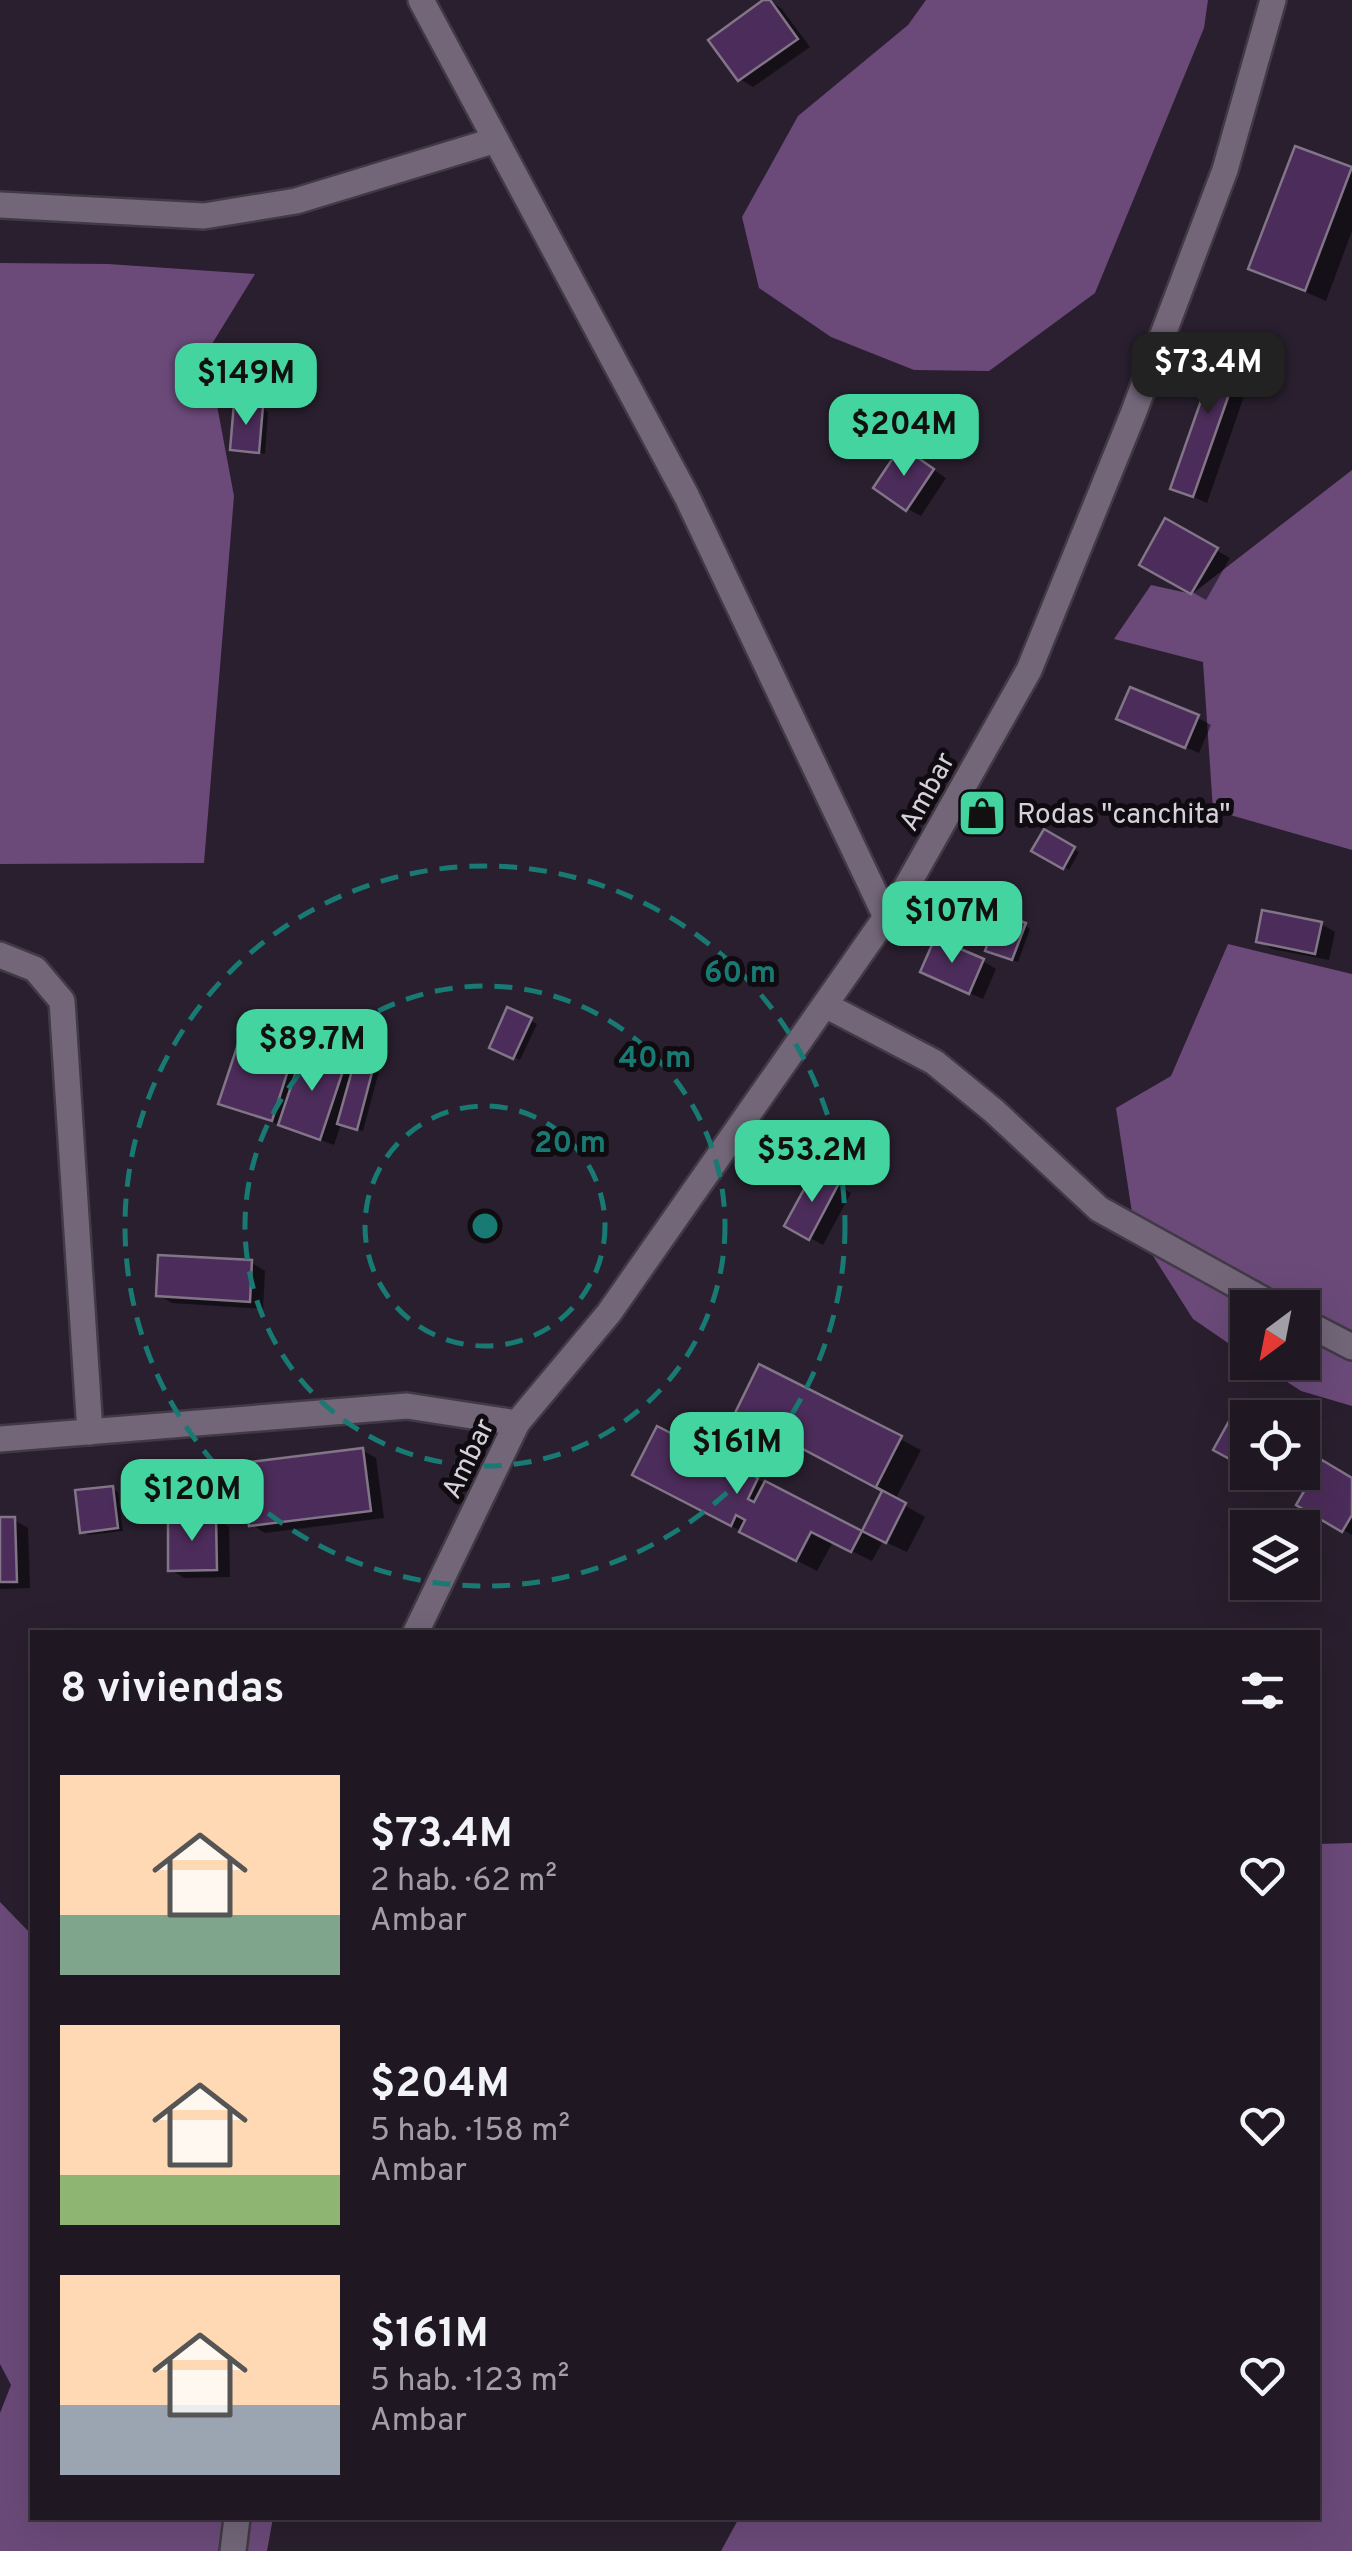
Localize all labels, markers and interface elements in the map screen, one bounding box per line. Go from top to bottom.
pin: $73.4M [1127,332,1289,417]
pin: $149M [176,343,316,428]
text: $73.4M [1154,344,1262,384]
text: $149M [197,355,295,395]
pin: $204M [834,394,974,479]
text: $204M [851,406,957,446]
street label: Ambar [892,747,965,838]
shop icon: Rodas "canchita" [956,787,1008,839]
place label: Rodas "canchita" [1017,798,1231,834]
pin: $107M [882,881,1022,966]
text: $107M [904,893,1000,933]
text: 60 m [704,956,776,993]
pin: $89.7M [231,1009,393,1094]
text: $89.7M [258,1021,366,1061]
text: 40 m [619,1041,691,1078]
pin: $53.2M [731,1120,893,1205]
text: 20 m [534,1126,606,1163]
text: $53.2M [757,1132,867,1172]
centre of rings [467,1208,503,1244]
north arrow [1230,1290,1320,1380]
map controls [1230,1290,1320,1600]
button: locate [1230,1400,1320,1490]
pin: $161M [667,1412,807,1497]
street label: Ambar [435,1413,505,1505]
text: $161M [692,1424,782,1464]
pin: $120M [122,1459,262,1544]
text: $120M [143,1471,241,1511]
button: layers [1230,1510,1320,1600]
icon: filters [1235,1663,1290,1718]
text: 8 viviendas [60,1664,284,1717]
text: $73.4M [370,1809,513,1862]
icon: home [140,1815,260,1935]
icon: heart [1235,1848,1290,1903]
text: 2 hab. · 62 m² [370,1862,557,1902]
text: Ambar [370,1902,467,1942]
text: $204M [370,2059,510,2112]
icon: home [140,2065,260,2185]
icon: heart [1235,2098,1290,2153]
text: 5 hab. · 158 m² [370,2112,570,2152]
text: Ambar [370,2152,467,2192]
text: $161M [370,2309,489,2362]
icon: home [140,2315,260,2435]
icon: heart [1235,2348,1290,2403]
text: 5 hab. · 123 m² [370,2362,569,2402]
text: Ambar [370,2402,467,2442]

